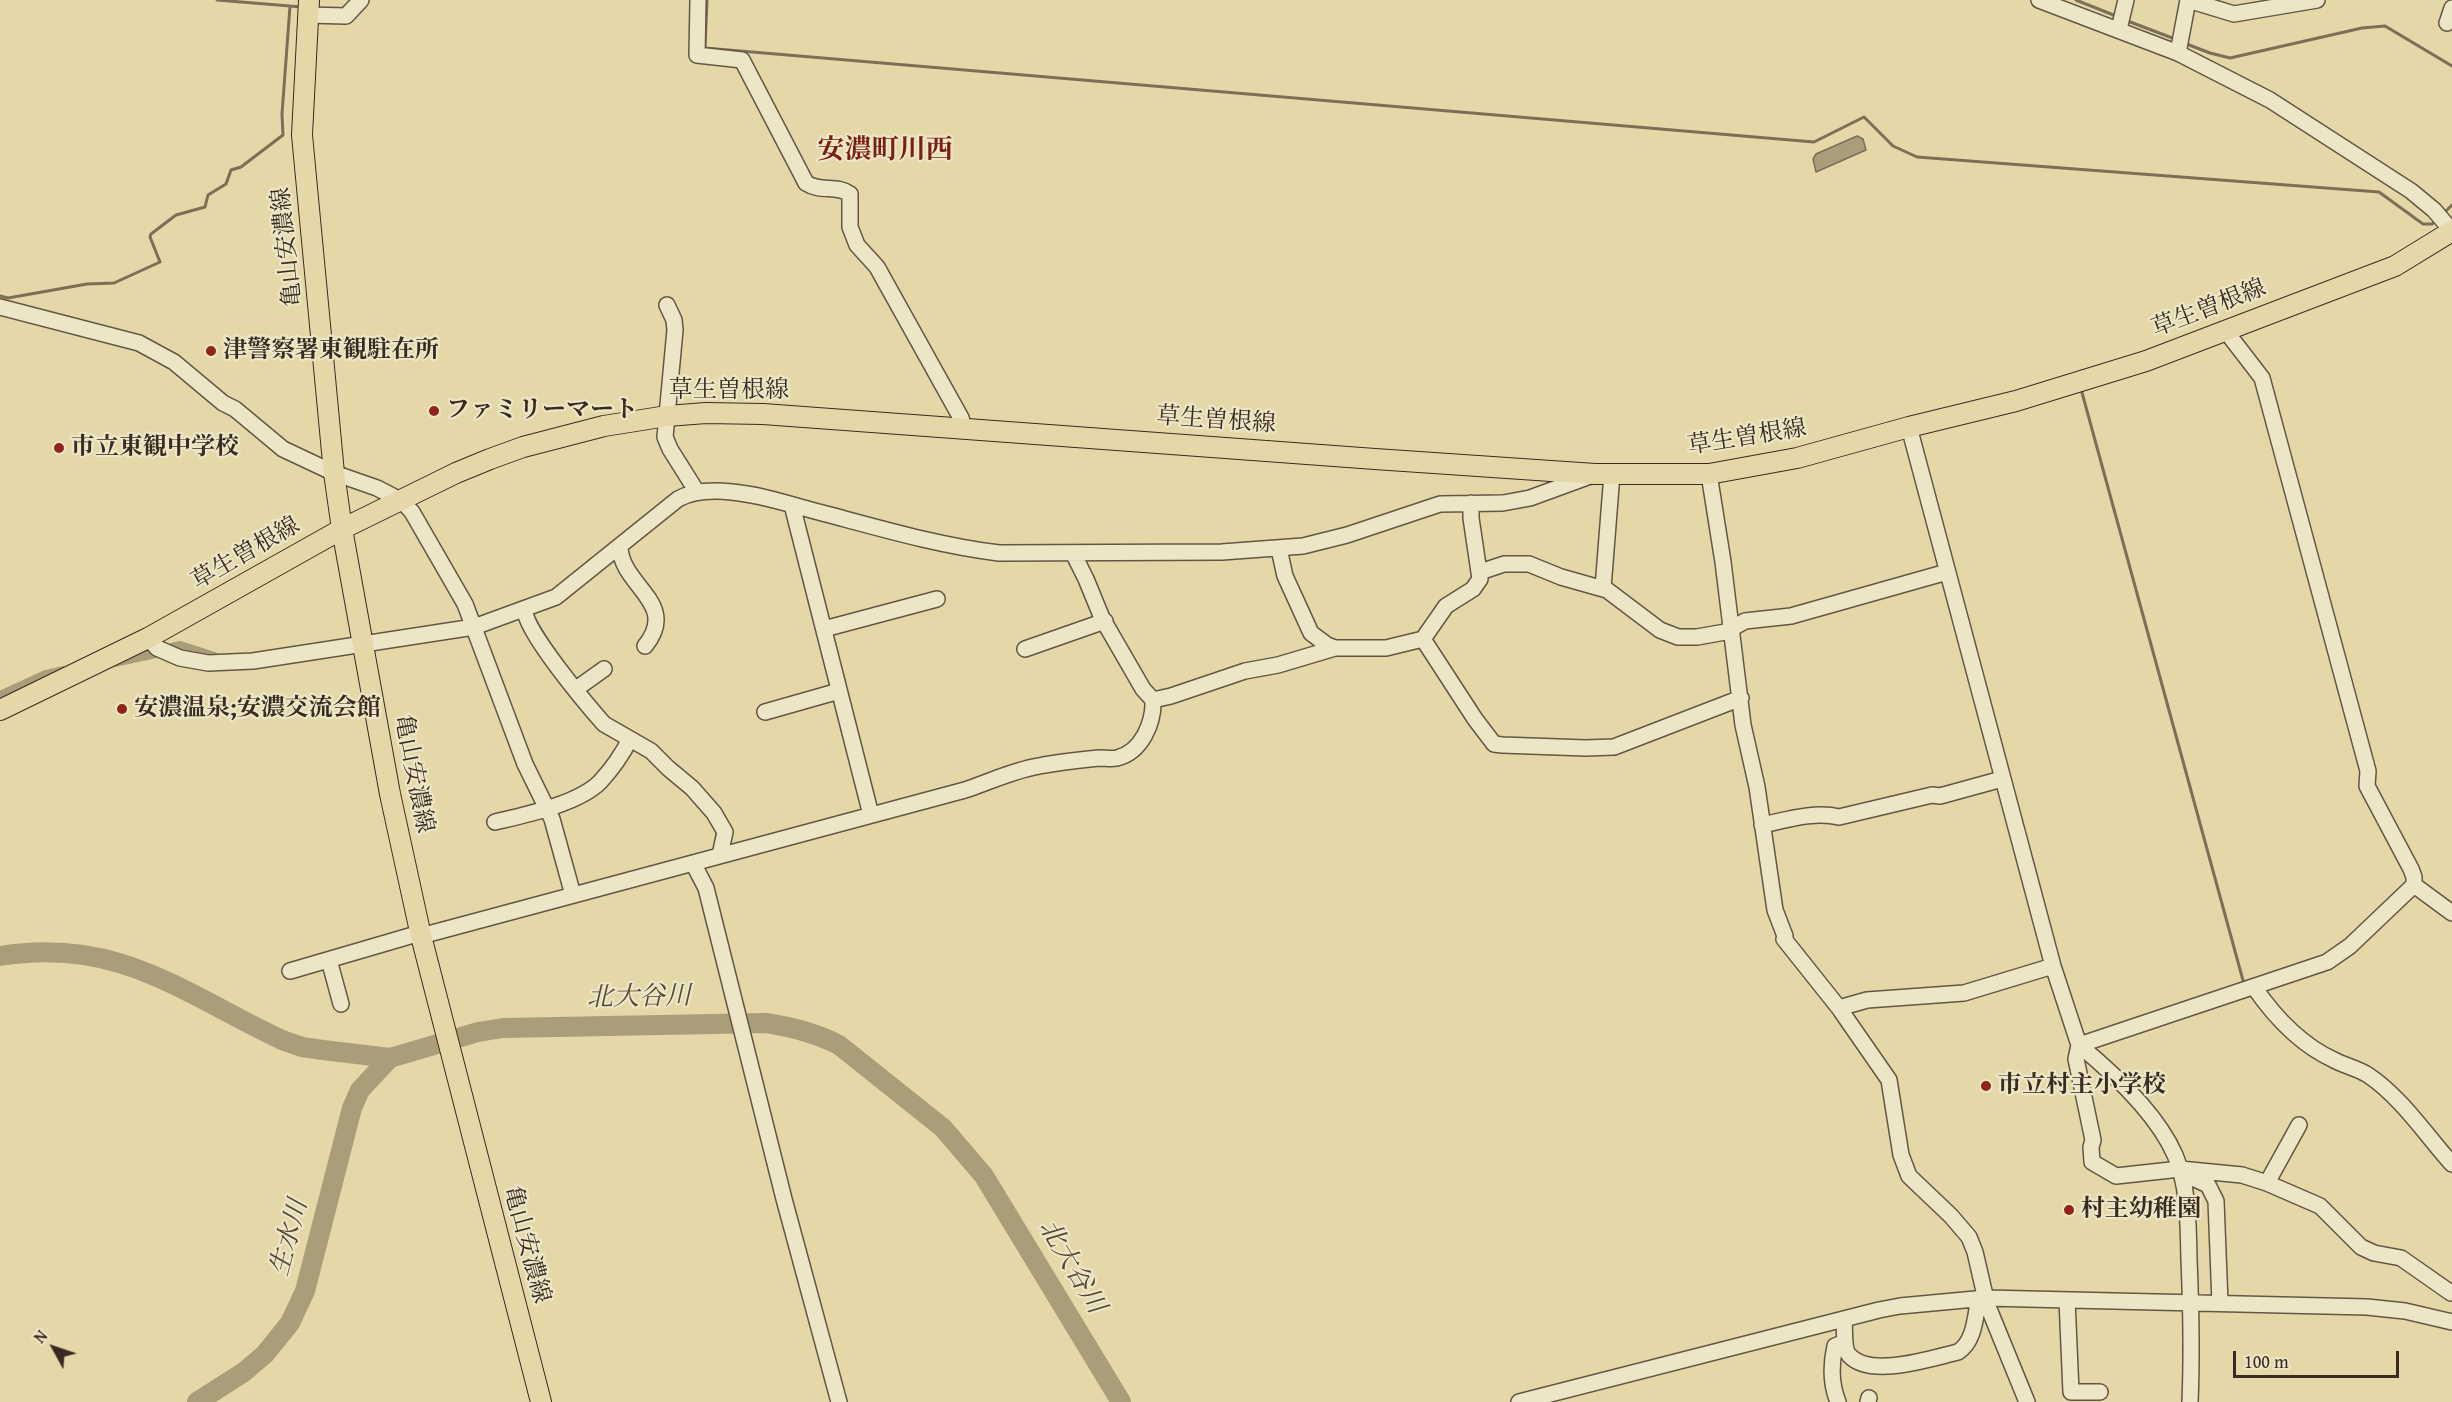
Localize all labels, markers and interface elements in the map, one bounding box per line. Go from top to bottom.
district label: 安濃町川西 [818,135,952,167]
street label: 亀山安濃線 [267,186,309,308]
street label: 草生曽根線 [2148,274,2270,344]
place label: 津警察署東観駐在所 [223,337,439,365]
marker: 津警察署東観駐在所 [204,344,218,358]
street label: 草生曽根線 [669,377,789,405]
place label: ファミリーマート [446,397,638,425]
street label: 草生曽根線 [1155,402,1277,440]
marker: ファミリーマート [427,404,441,418]
street label: 草生曽根線 [1685,414,1809,462]
place label: 市立東観中学校 [71,434,239,462]
marker: 市立東観中学校 [52,441,66,455]
street label: 草生曽根線 [187,512,305,596]
place label: 安濃温泉;安濃交流会館 [134,695,381,723]
marker: 安濃温泉;安濃交流会館 [115,702,129,716]
street label: 亀山安濃線 [387,712,439,836]
water label: 北大谷川 [587,981,691,1015]
place label: 市立村主小学校 [1998,1072,2166,1100]
marker: 市立村主小学校 [1979,1079,1993,1093]
street label: 亀山安濃線 [497,1183,555,1307]
water label: 生水川 [265,1196,315,1280]
place label: 村主幼稚園 [2081,1196,2201,1224]
marker: 村主幼稚園 [2062,1203,2076,1217]
water label: 北大谷川 [1031,1214,1111,1320]
north arrow [24,1318,84,1378]
text: N [28,1325,53,1348]
scale bar [2236,1339,2402,1377]
text: 100 m [2244,1348,2289,1375]

